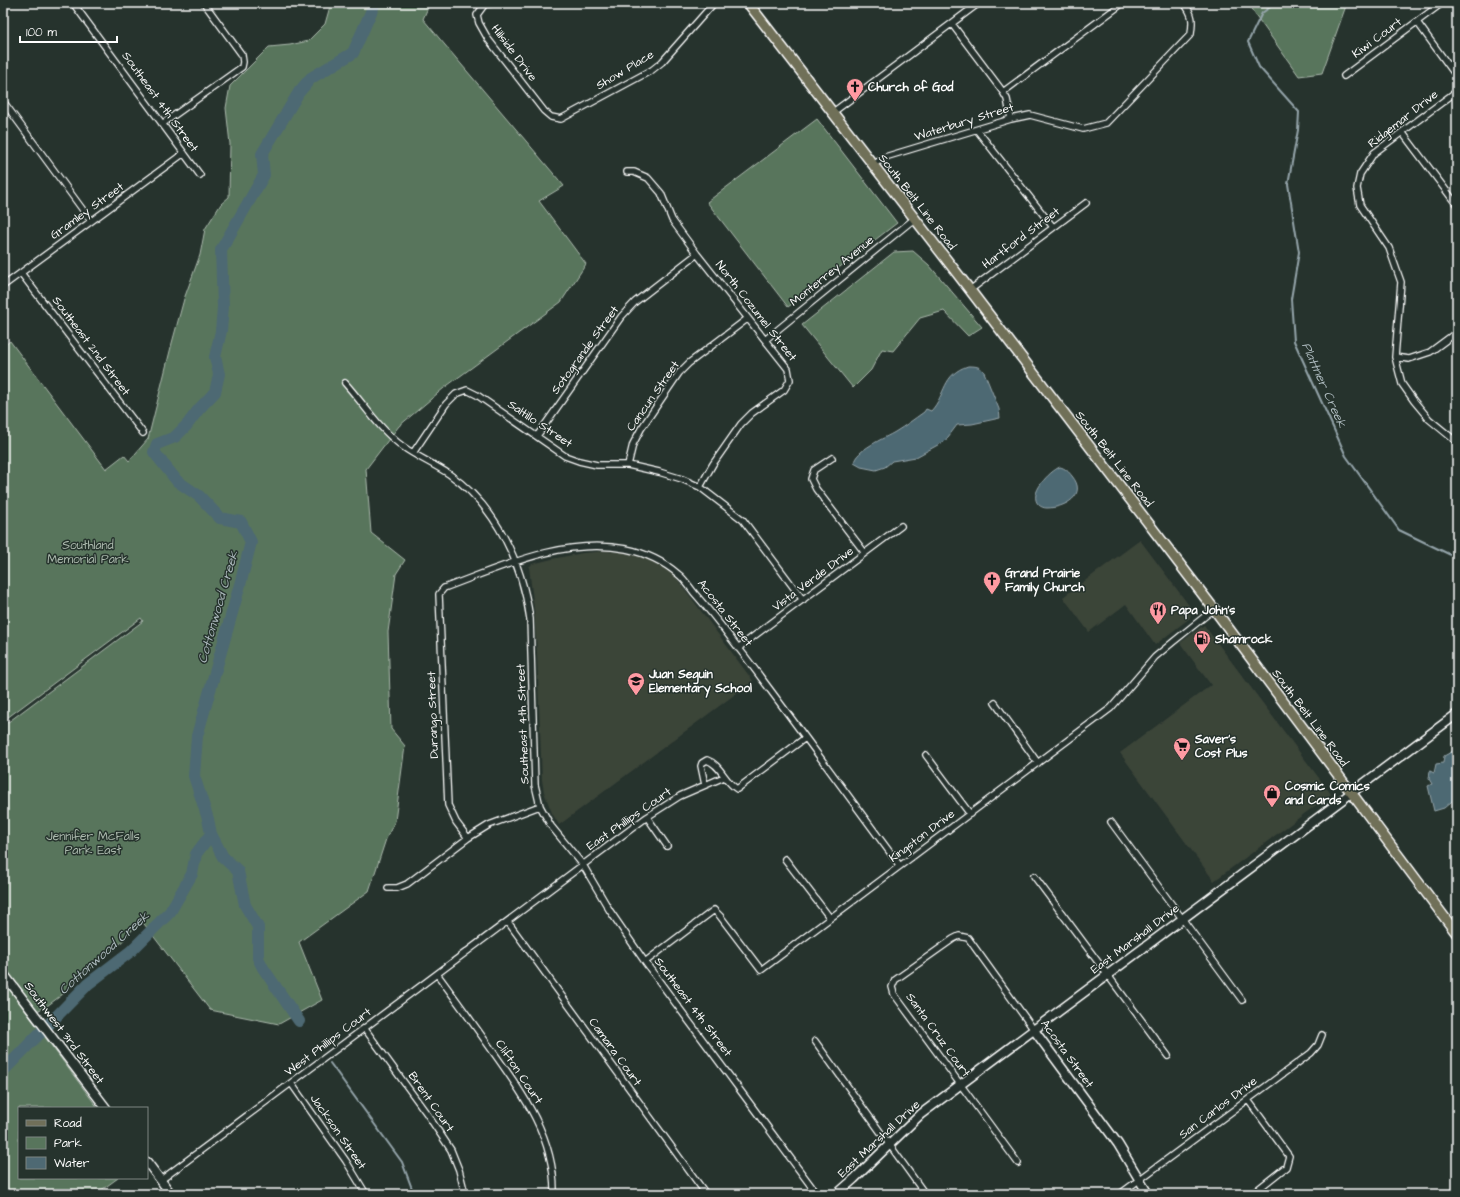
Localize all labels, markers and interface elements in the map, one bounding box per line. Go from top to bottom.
street label: Kiwi Court [1349,14,1405,62]
scale bar [20,18,117,44]
street label: Hillside Drive [487,21,541,85]
text: 100 m [26,24,57,41]
street label: Show Place [593,46,658,94]
street label: Southeast 4th Street [118,48,202,156]
church icon: Church of God [845,77,865,102]
place label: Church of God [868,79,954,96]
street label: Ridgemar Drive [1364,86,1443,153]
street label: Waterbury Street [912,99,1016,146]
street label: South Belt Line Road [874,150,960,254]
street label: Gramley Street [47,178,128,244]
street label: Hartford Street [979,203,1063,273]
street label: Monterrey Avenue [786,231,879,311]
street label: North Cozumel Street [711,257,801,365]
street label: Southeast 2nd Street [48,293,134,399]
street label: Sotogrande Street [547,302,624,398]
water label: Plattner Creek [1297,339,1351,432]
street label: Cancun Street [622,357,684,435]
street label: Saltillo Street [504,396,576,452]
street label: South Belt Line Road [1071,407,1157,511]
park label: Southland Memorial Park [47,537,129,568]
street label: Vista Verde Drive [769,542,858,615]
water label: Cottonwood Creek [193,548,243,665]
place label: Grand Prairie Family Church [1005,565,1086,597]
church icon: Grand Prairie Family Church [982,570,1002,595]
street label: Acosta Street [693,576,757,650]
restaurant icon: Papa John's [1148,600,1168,625]
place label: Papa John's [1171,602,1235,620]
fuel station icon: Shamrock [1192,629,1212,654]
place label: Shamrock [1214,631,1273,648]
street label: Southeast 4th Street [512,663,534,784]
place label: Juan Seguin Elementary School [648,666,752,698]
street label: South Belt Line Road [1268,666,1352,770]
street label: Durango Street [423,671,444,759]
school or university icon: Juan Seguin Elementary School [626,671,646,696]
place label: Saver's Cost Plus [1194,731,1248,762]
supermarket icon: Saver's Cost Plus [1172,736,1192,761]
place label: Cosmic Comics and Cards [1284,778,1370,809]
street label: East Phillips Court [583,783,675,855]
shop icon: Cosmic Comics and Cards [1262,783,1282,808]
street label: Kingston Drive [885,805,960,867]
park label: Jennifer McFalls Park East [46,828,140,859]
street label: East Marshall Drive [1087,900,1183,978]
water label: Cottonwood Creek [55,907,154,999]
street label: Southeast 4th Street [650,954,736,1060]
street label: Southwest 3rd Street [20,978,108,1088]
street label: Santa Cruz Court [902,989,974,1081]
street label: West Phillips Court [281,1004,375,1080]
street label: Camara Court [584,1014,646,1090]
street label: Acosta Street [1036,1016,1098,1092]
street label: Clifton Court [491,1036,547,1108]
street label: Brent Court [404,1068,458,1136]
street label: San Carlos Drive [1175,1073,1261,1143]
street label: Jackson Street [306,1091,370,1173]
street label: East Marshall Drive [834,1096,924,1182]
legend [18,1107,148,1179]
text: Road [54,1115,82,1132]
text: Park [54,1135,82,1152]
text: Water [54,1155,90,1172]

